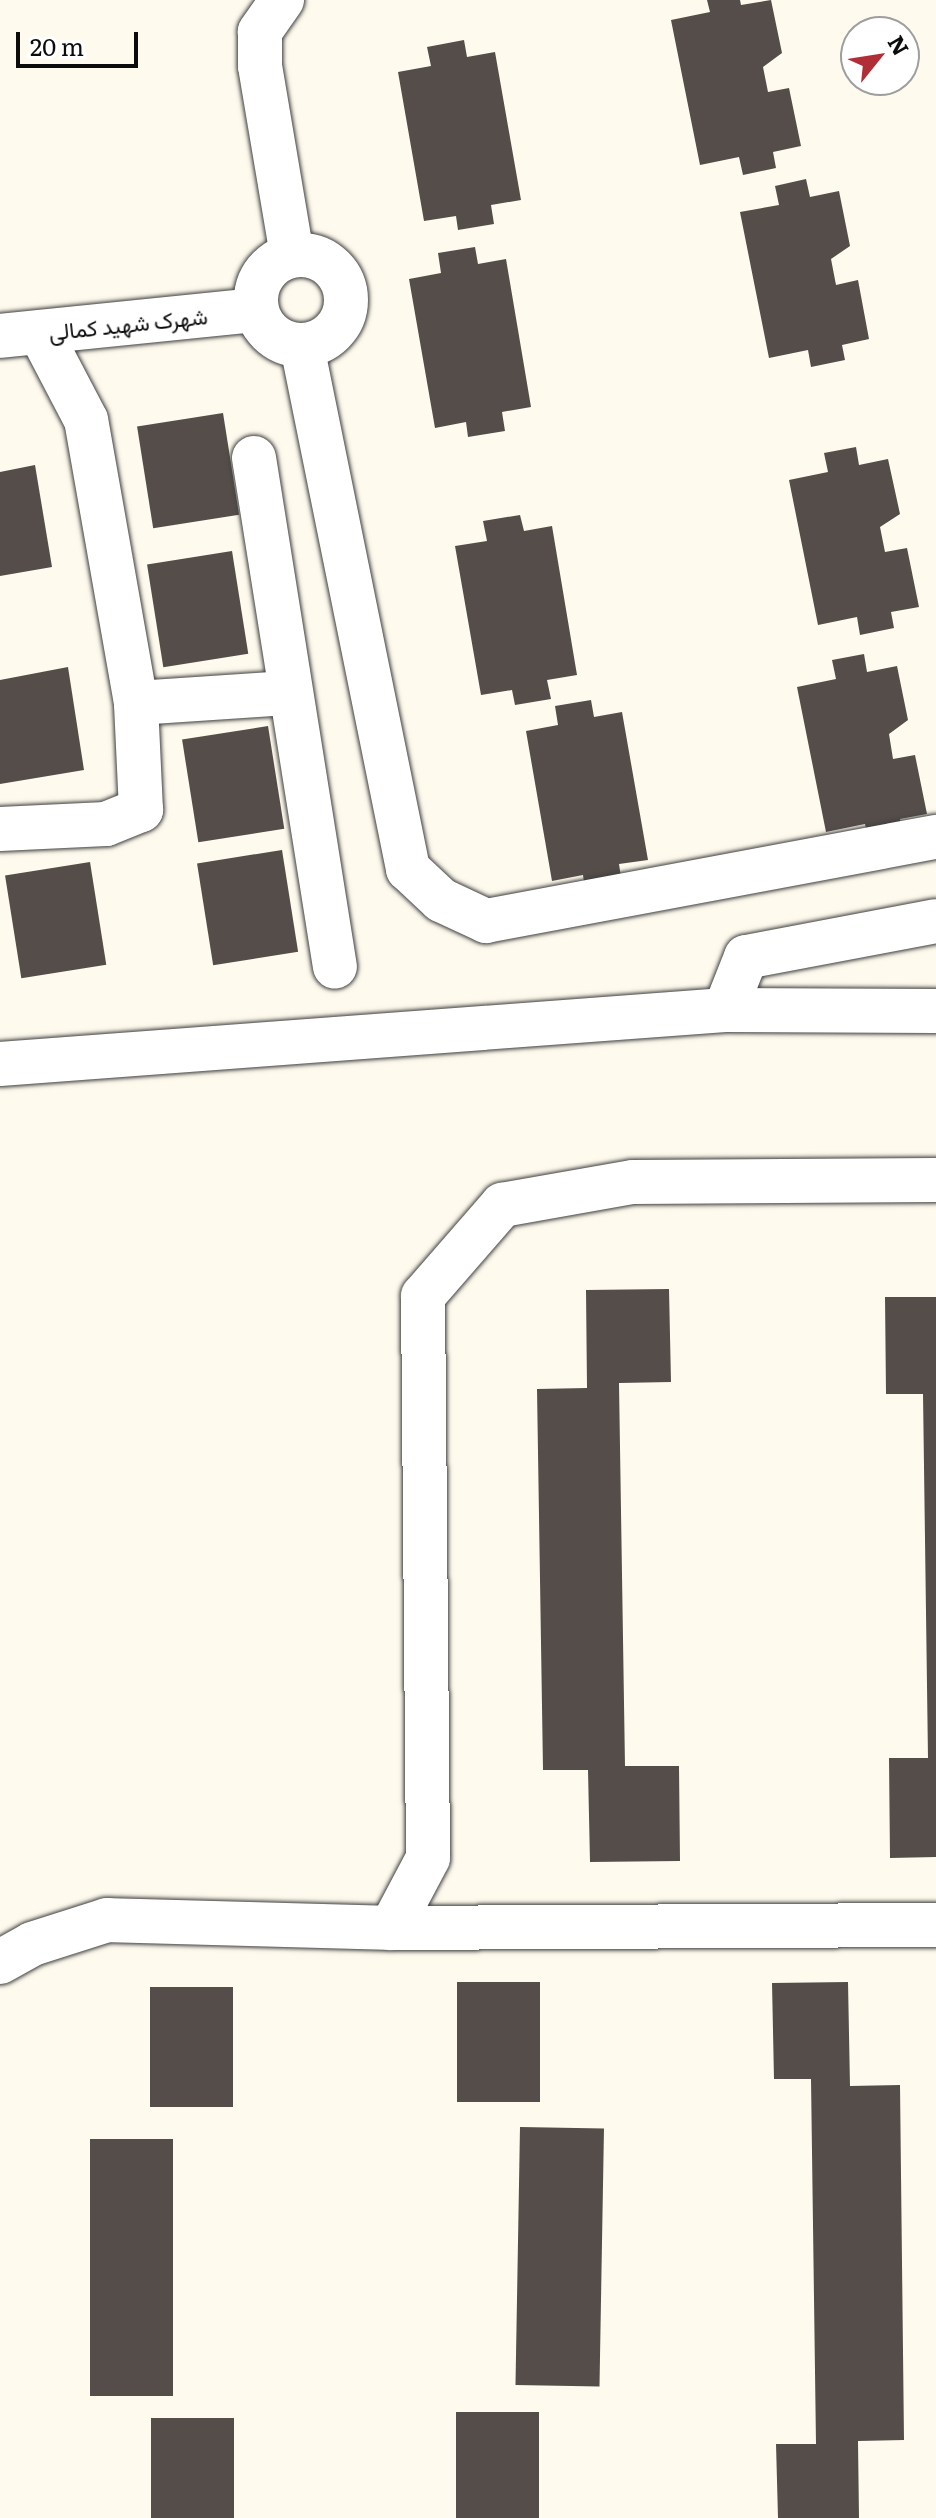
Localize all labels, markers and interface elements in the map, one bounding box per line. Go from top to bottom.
scale bar [20,16,142,66]
north arrow [840,16,920,96]
text: 20 m [30,28,84,63]
text: N [881,29,918,61]
street label: شهرک شهید کمالی [47,302,209,344]

